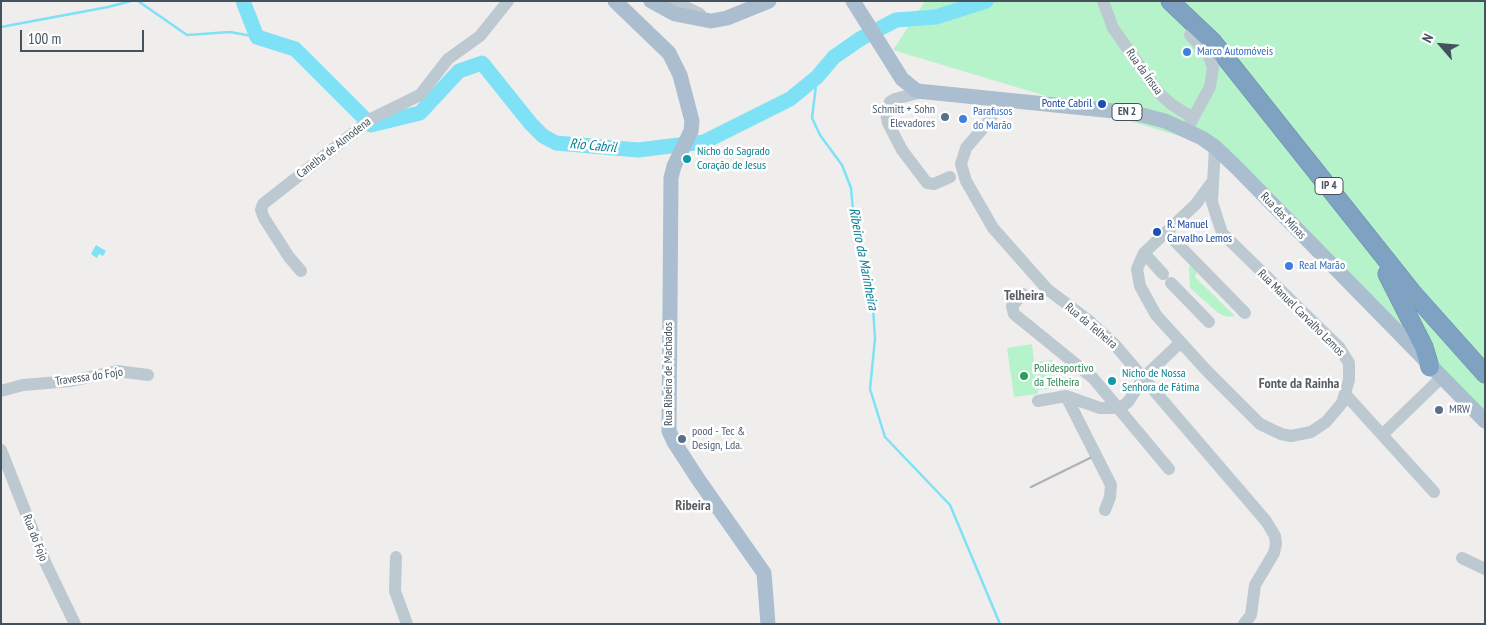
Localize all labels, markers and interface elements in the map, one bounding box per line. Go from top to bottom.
scale bar [22,20,146,52]
north arrow [1416,20,1466,70]
text: 100 m [28,29,61,48]
text: N [1418,31,1437,46]
place label: Marco Automóveis [1197,45,1273,59]
street label: Rua da Ínsua [1123,46,1165,98]
marker: Marco Automóveis [1181,46,1193,58]
place label: Ponte Cabril [1042,97,1092,111]
marker: Ponte Cabril [1096,98,1108,110]
place label: Schmitt + Sohn Elevadores [872,103,935,131]
road number: EN 2 [1112,104,1142,120]
place label: Parafusos do Marão [973,105,1013,133]
marker: Schmitt + Sohn Elevadores [939,111,951,123]
marker: Parafusos do Marão [957,113,969,125]
street label: Canelha de Almodena [294,115,374,181]
water label: Rio Cabril [569,136,617,156]
place label: Nicho do Sagrado Coração de Jesus [697,145,770,173]
marker: Nicho do Sagrado Coração de Jesus [681,153,693,165]
road number: IP 4 [1315,178,1343,195]
street label: Rua das Minas [1257,190,1309,242]
water label: Ribeiro da Marinheira [845,206,881,312]
place label: R. Manuel Carvalho Lemos [1167,218,1232,246]
marker: R. Manuel Carvalho Lemos [1151,226,1163,238]
place label: Real Marão [1299,259,1345,273]
marker: Real Marão [1283,260,1295,272]
street label: Rua Manuel Carvalho Lemos [1255,267,1347,359]
district label: Telheira [1004,288,1044,304]
street label: Rua da Telheira [1062,300,1120,352]
street label: Rua Ribeira de Machados [662,322,676,426]
place label: Polidesportivo da Telheira [1034,362,1094,390]
street label: Travessa do Fojo [54,365,124,389]
place label: Nicho de Nossa Senhora de Fátima [1122,367,1199,395]
marker: Polidesportivo da Telheira [1018,370,1030,382]
marker: Nicho de Nossa Senhora de Fátima [1106,375,1118,387]
district label: Fonte da Rainha [1259,376,1339,392]
place label: MRW [1449,403,1470,417]
marker: MRW [1433,404,1445,416]
place label: pood - Tec & Design, Lda. [692,425,745,453]
marker: pood - Tec & Design, Lda. [676,433,688,445]
district label: Ribeira [675,498,711,514]
street label: Rua do Fojo [19,512,51,564]

